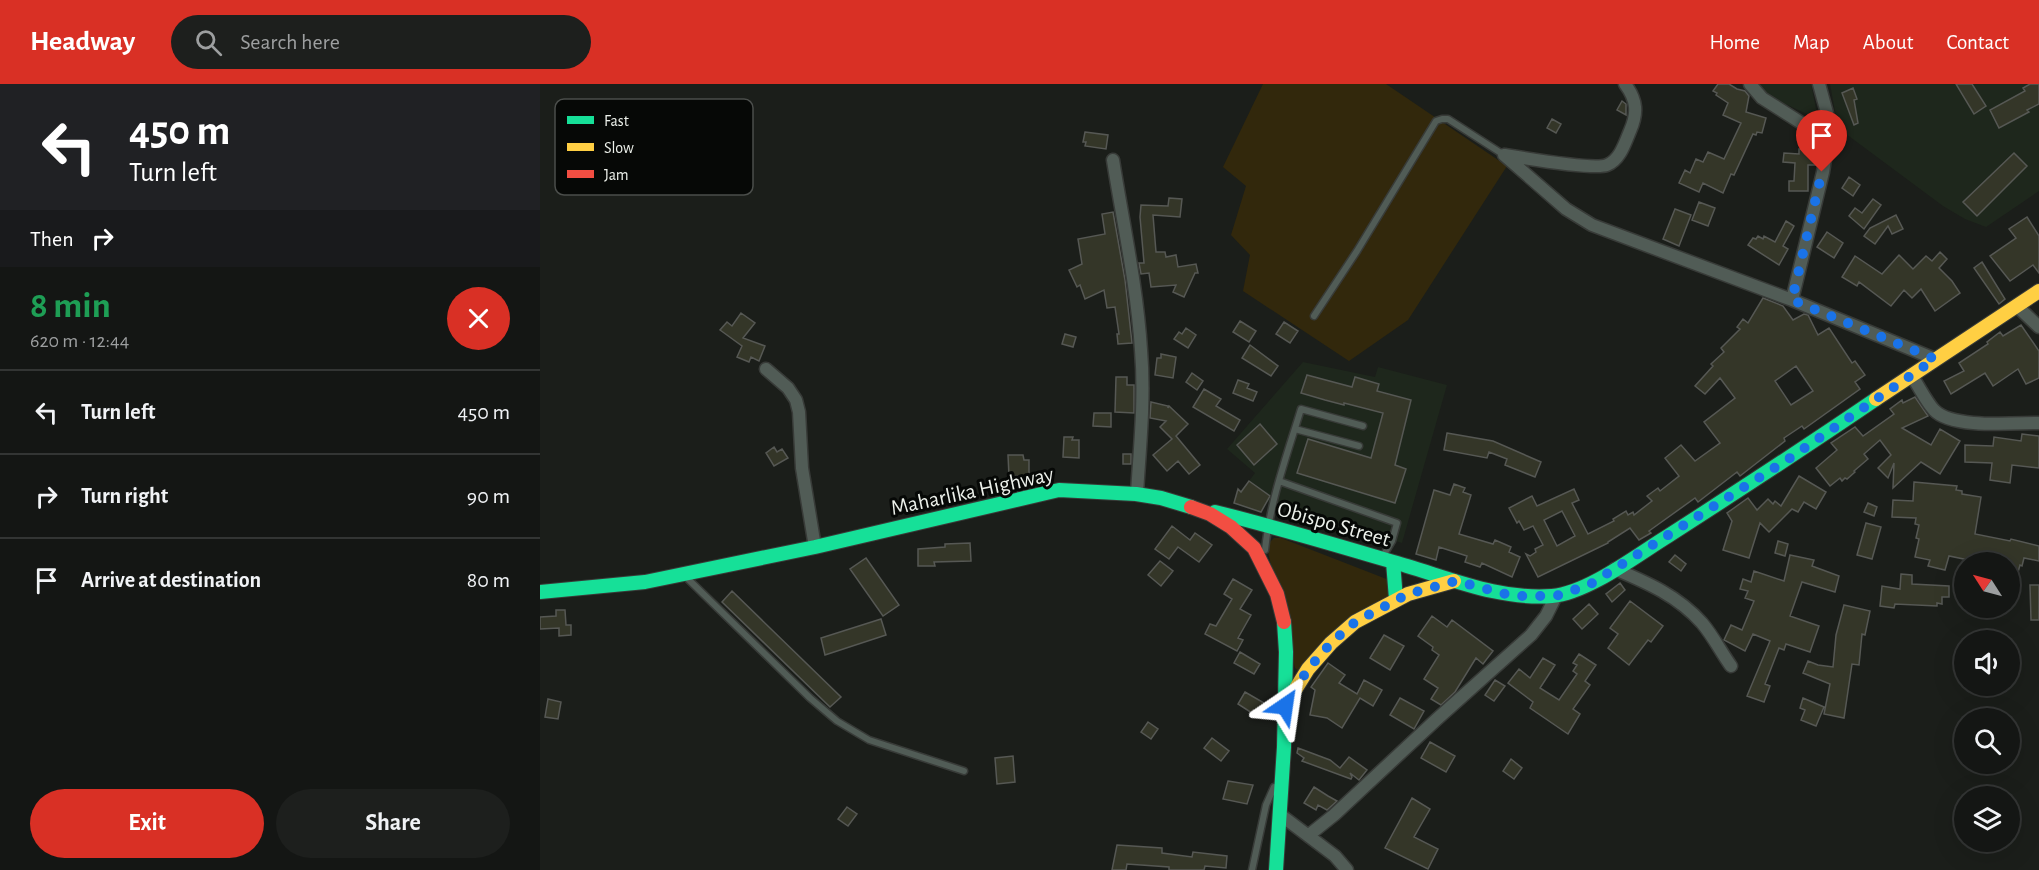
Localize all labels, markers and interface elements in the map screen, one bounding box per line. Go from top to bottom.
search box [171,15,591,69]
icon: search [192,26,225,59]
text: Headway [30,28,135,56]
text: Search here [240,31,340,53]
text: Home [1709,32,1760,53]
text: Map [1793,32,1830,53]
text: About [1863,32,1913,53]
text: Contact [1946,32,2009,53]
legend [555,99,753,195]
icon: left [30,108,108,186]
text: 450 m [129,110,230,152]
pin [1796,110,1847,172]
text: Fast [604,113,629,129]
icon: arrive [1805,119,1838,152]
text: Slow [604,140,634,156]
text: Turn left [129,159,217,186]
text: Jam [604,167,629,183]
icon: right [86,222,119,255]
text: Then [30,228,74,250]
button: close [447,287,510,350]
text: 8 min [30,288,111,324]
text: 620 m · 12:44 [30,331,129,351]
icon: left [30,396,63,429]
text: Turn left [81,401,155,423]
text: 450 m [457,401,510,423]
street label: Maharlika Highway [889,463,1056,519]
icon: right [30,480,63,513]
text: Turn right [81,485,168,507]
text: 90 m [467,485,510,507]
street label: Obispo Street [1275,497,1393,551]
north arrow [1954,552,2020,618]
map controls [1954,552,2020,852]
icon: arrive [30,564,63,597]
text: Arrive at destination [81,569,261,591]
text: 80 m [467,569,510,591]
button: sound [1954,630,2020,696]
position arrow [1253,674,1317,738]
button: search [1954,708,2020,774]
button: layers [1954,786,2020,852]
button: Exit [30,789,264,858]
button: Share [276,789,510,858]

